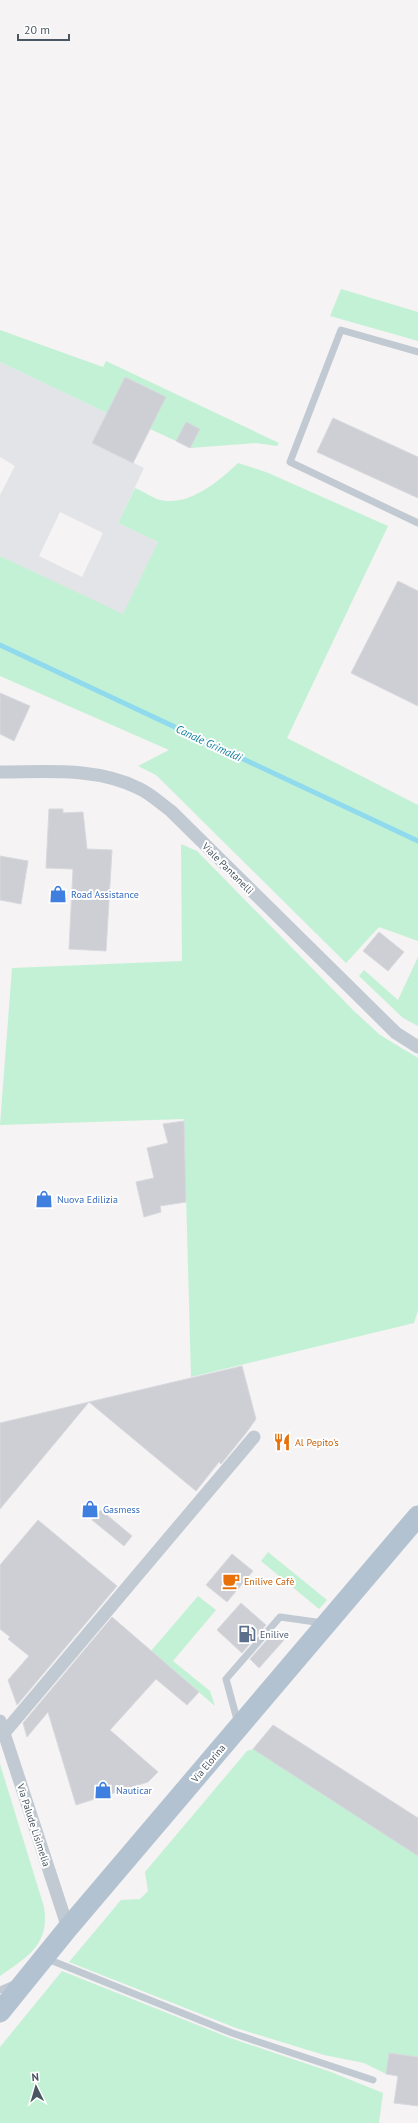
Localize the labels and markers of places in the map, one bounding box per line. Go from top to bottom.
shop icon: Road Assistance [48,884,68,904]
place label: Road Assistance [71,888,139,901]
shop icon: Nuova Edilizia [34,1189,54,1209]
place label: Nuova Edilizia [57,1193,118,1206]
restaurant icon: Al Pepito's [272,1432,292,1452]
place label: Al Pepito's [295,1436,339,1449]
shop icon: Gasmess [80,1499,100,1519]
place label: Gasmess [103,1503,140,1516]
cafe icon: Enilive Cafè [221,1571,241,1591]
place label: Enilive Cafè [244,1575,294,1588]
fuel station icon: Enilive [237,1624,257,1644]
place label: Enilive [260,1628,289,1641]
shop icon: Nauticar [93,1780,113,1800]
place label: Nauticar [116,1784,153,1797]

